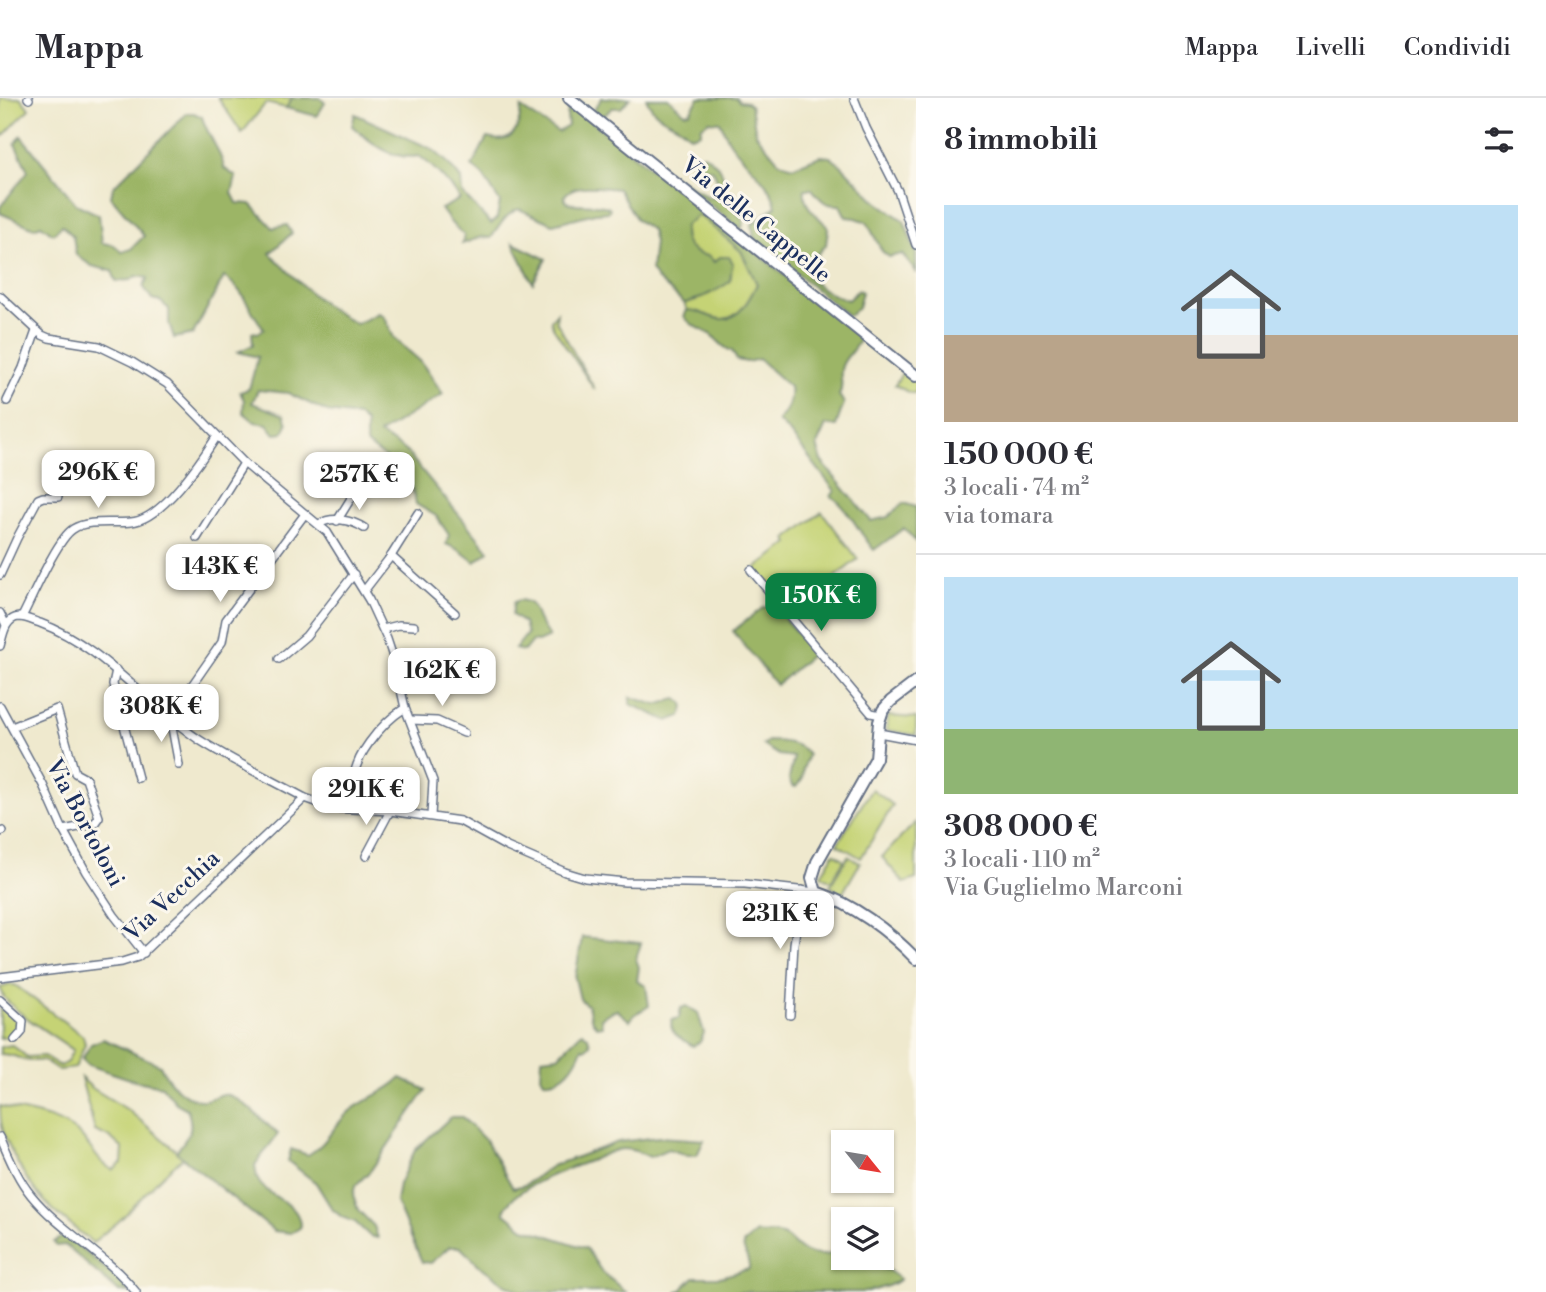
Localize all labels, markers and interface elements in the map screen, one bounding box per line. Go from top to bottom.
text: Mappa [35,28,143,69]
text: Mappa [1185,33,1258,63]
text: Livelli [1296,33,1366,63]
text: Condividi [1404,33,1511,63]
text: 8 immobili [944,121,1098,159]
icon: filters [1480,121,1518,159]
street label: Via delle Cappelle [675,150,837,289]
icon: home [1168,251,1294,377]
text: 150 000 € [944,436,1093,474]
pin: 296K € [41,450,155,510]
pin: 257K € [302,452,416,512]
text: 296K € [58,459,138,487]
text: 257K € [320,461,398,489]
text: 3 locali · 74 m² [944,474,1089,502]
text: via tomara [944,502,1053,530]
pin: 143K € [163,545,277,604]
text: 143K € [182,553,258,581]
pin: 150K € [764,574,878,633]
text: 150K € [781,582,861,610]
icon: home [1168,623,1294,749]
pin: 162K € [385,648,499,708]
text: 162K € [404,657,480,685]
pin: 308K € [104,684,218,744]
text: 308K € [120,693,202,721]
street label: Via Bortoloni [39,753,130,892]
pin: 291K € [309,768,423,827]
text: 291K € [328,776,404,804]
text: 308 000 € [944,808,1098,846]
street label: Via Vecchia [117,844,226,948]
text: 3 locali · 110 m² [944,846,1100,874]
text: Via Guglielmo Marconi [944,874,1183,902]
pin: 231K € [723,892,837,951]
text: 231K € [742,900,818,928]
north arrow [831,1130,894,1194]
map controls [831,1130,894,1270]
button: layers [831,1207,894,1270]

